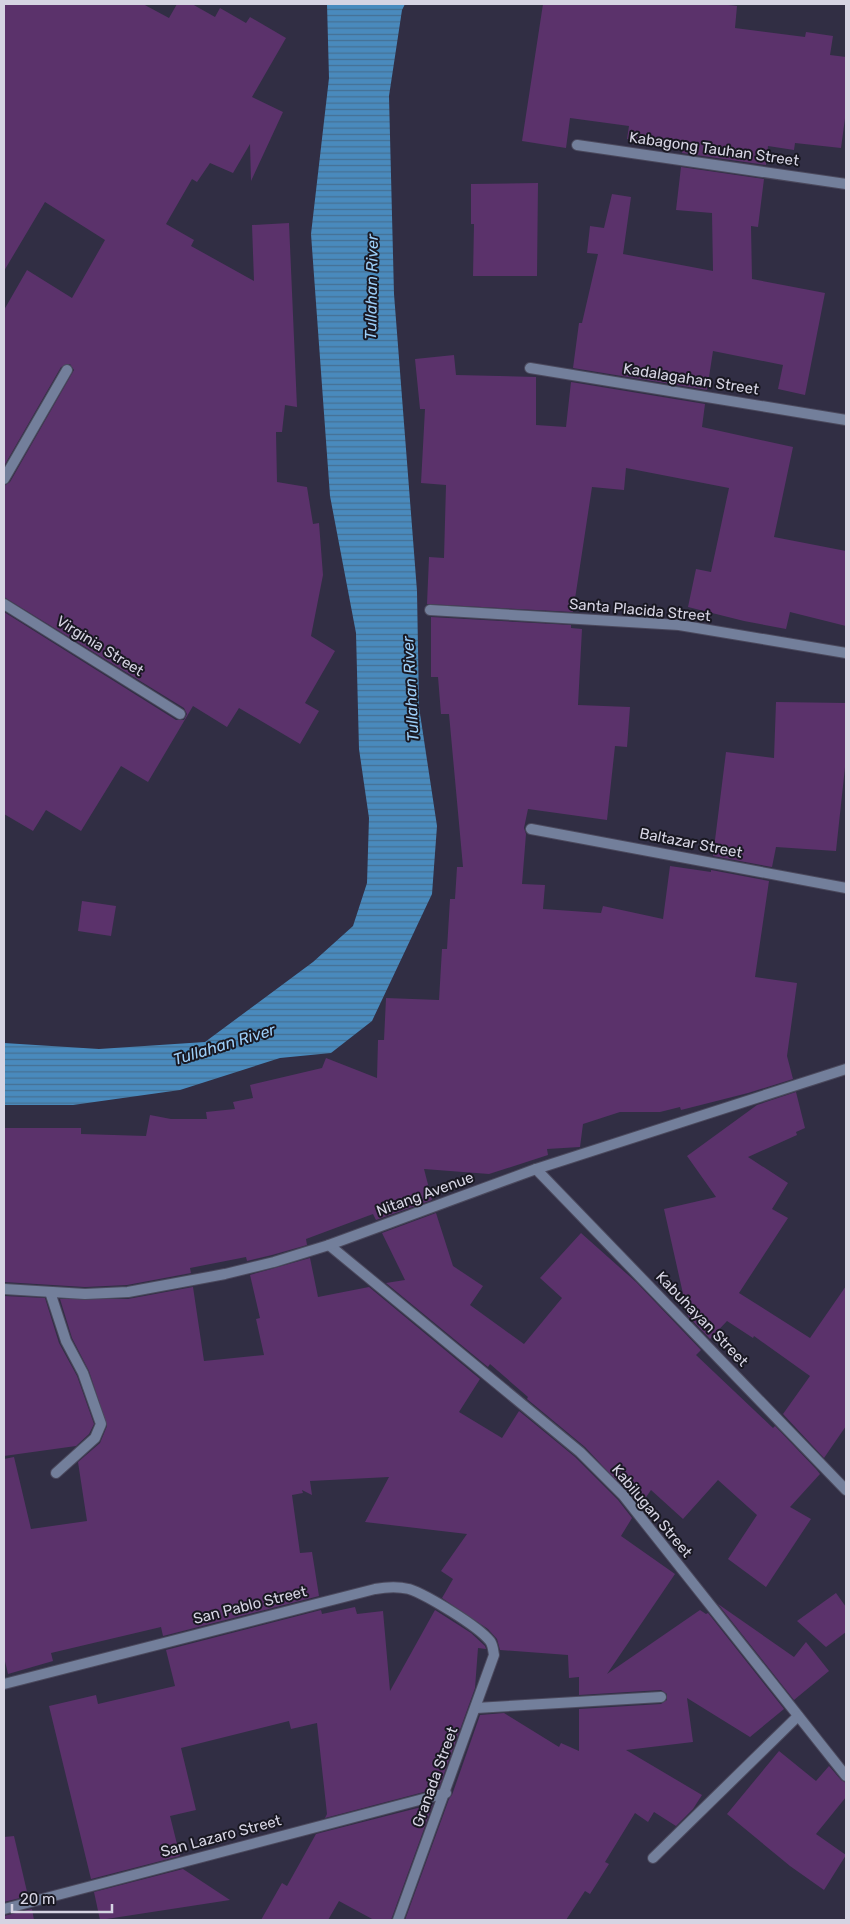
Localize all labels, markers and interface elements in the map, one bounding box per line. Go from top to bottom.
street label: Kabagong Tauhan Street [628,128,800,170]
water label: Tullahan River [361,233,382,340]
street label: Kadalagahan Street [622,359,760,399]
street label: Santa Placida Street [568,595,712,625]
street label: Virginia Street [53,612,147,680]
water label: Tullahan River [398,635,423,742]
street label: Baltazar Street [638,824,744,862]
water label: Tullahan River [171,1020,278,1069]
street label: Nitang Avenue [374,1168,476,1220]
street label: Kabuhayan Street [652,1268,752,1370]
street label: Kabilugan Street [608,1461,696,1561]
street label: San Pablo Street [191,1582,309,1628]
street label: Granada Street [408,1724,462,1830]
street label: San Lazaro Street [159,1811,283,1861]
scale bar [12,1882,112,1914]
text: 20 m [20,1890,55,1908]

